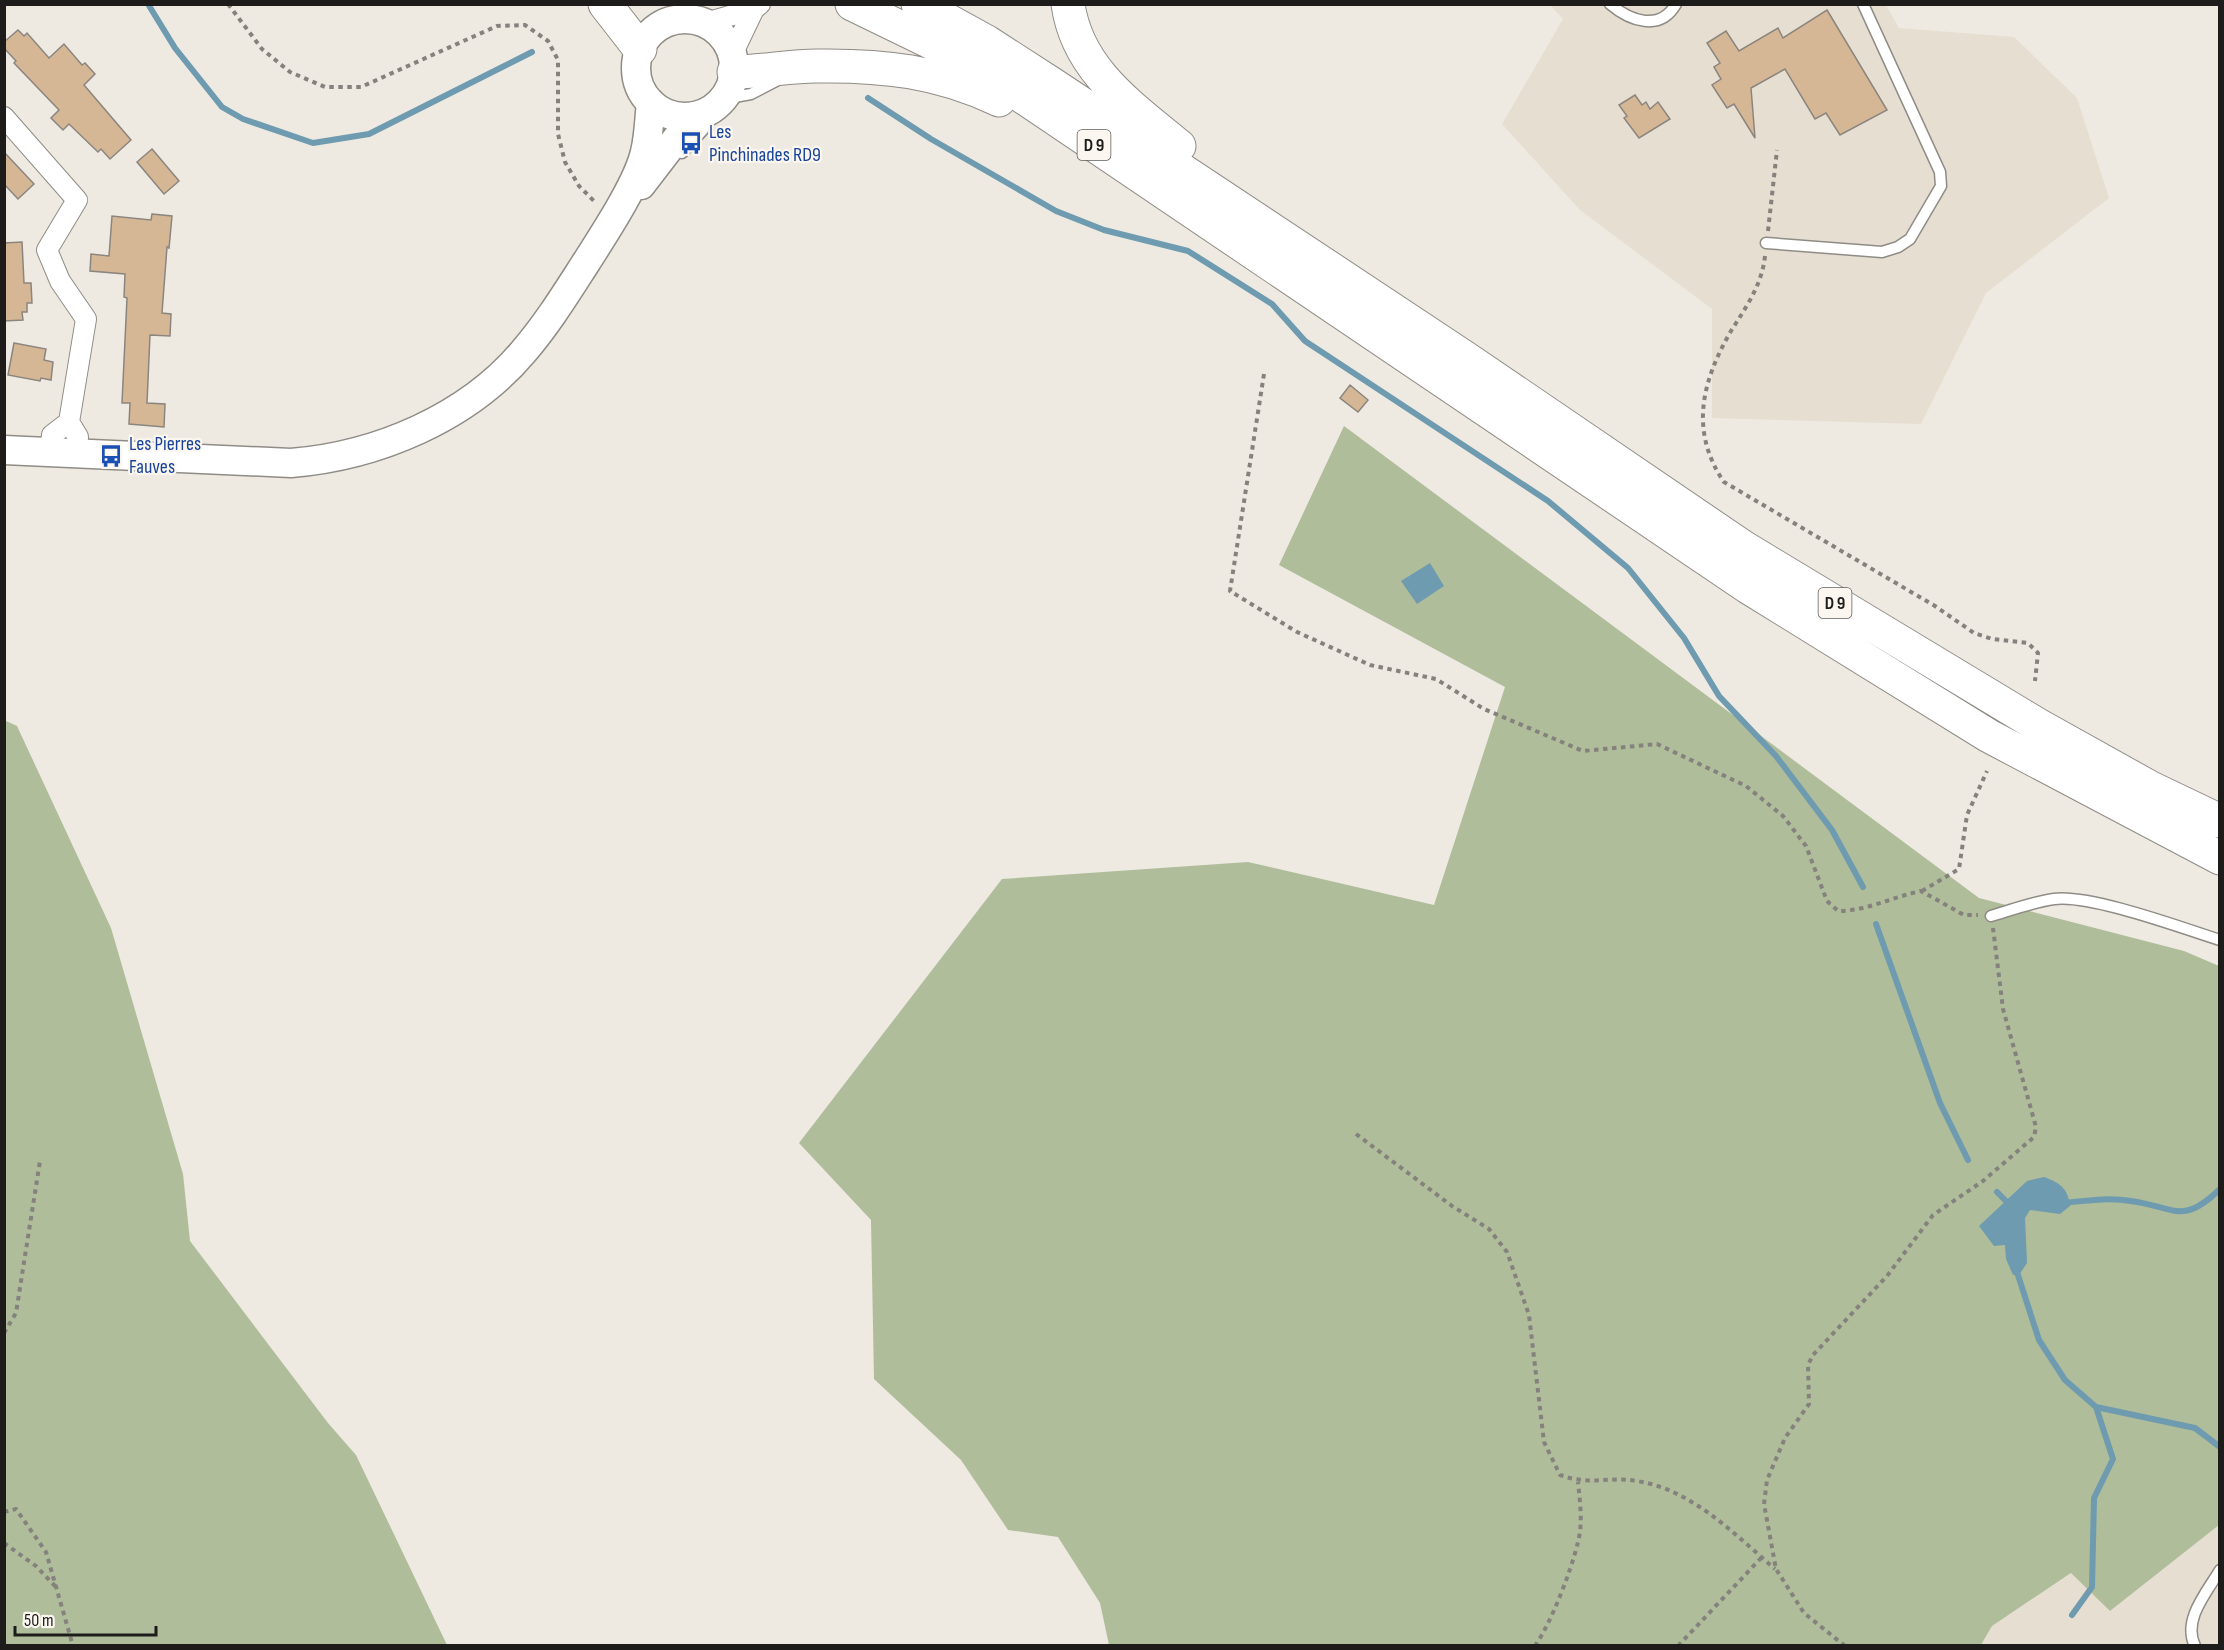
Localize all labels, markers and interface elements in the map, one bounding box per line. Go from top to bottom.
place label: Les Pinchinades RD9 [709,120,821,167]
bus stop icon: Les Pinchinades RD9 [678,130,704,156]
road number: D 9 [1078,130,1110,160]
place label: Les Pierres Fauves [129,432,201,479]
bus stop icon: Les Pierres Fauves [98,443,124,469]
road number: D 9 [1818,588,1852,618]
scale bar [15,1599,156,1637]
text: 50 m [24,1610,54,1631]

